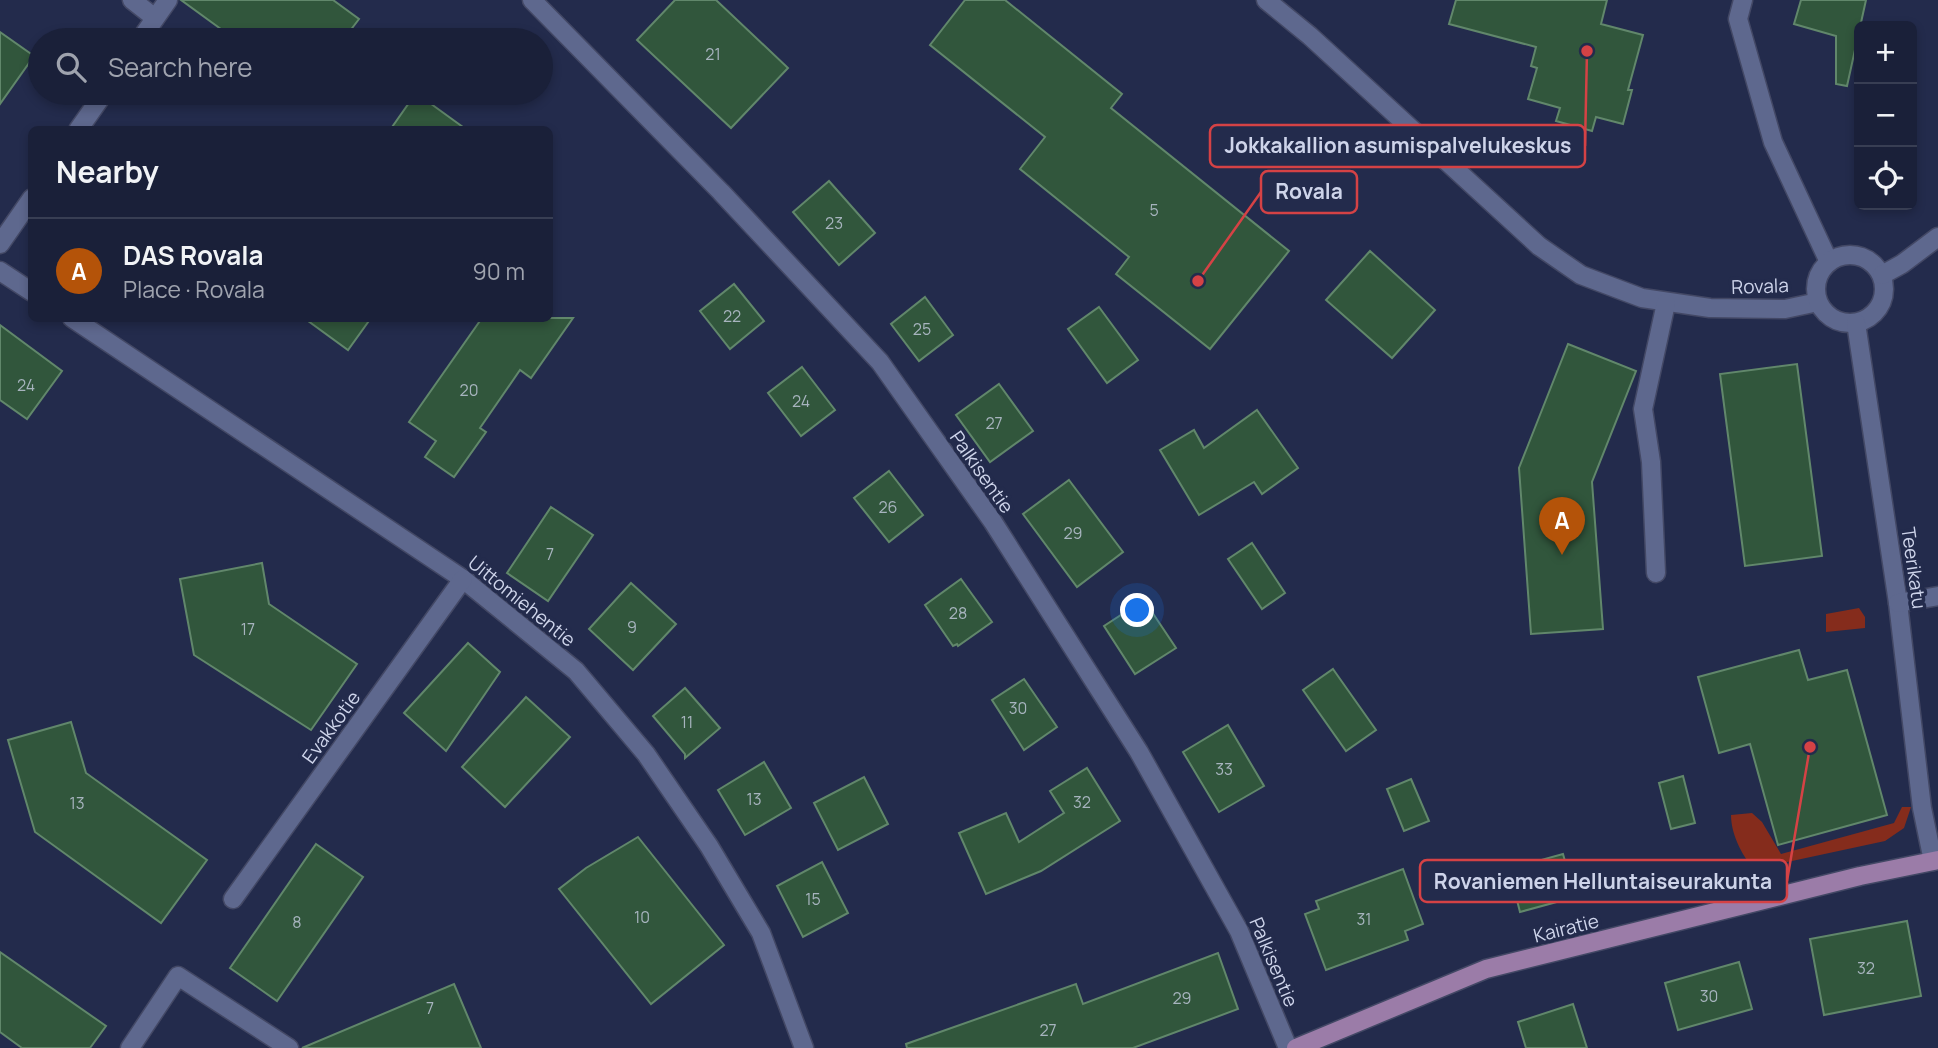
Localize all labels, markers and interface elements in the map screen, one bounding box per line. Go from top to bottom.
map controls [1854,21,1917,210]
button: + [1854,21,1917,84]
search box [28,28,553,105]
house number: 21 [705,43,721,65]
icon: search [52,48,90,86]
text: Search here [108,49,253,85]
button: − [1854,84,1917,147]
callout: Jokkakallion asumispalvelukeskus [1210,125,1585,167]
text: Jokkakallion asumispalvelukeskus [1225,131,1572,159]
button: locate [1854,147,1917,210]
text: Nearby [56,151,159,192]
callout: Rovala [1261,171,1357,213]
text: Rovala [1275,177,1343,205]
house number: 5 [1149,199,1159,221]
house number: 23 [825,212,843,234]
text: DAS Rovala [123,237,263,273]
text: A [71,255,87,287]
text: 90 m [473,255,525,287]
street label: Rovala [1731,272,1789,300]
text: Place · Rovala [123,273,265,305]
house number: 22 [723,305,741,327]
house number: 25 [913,318,931,340]
house number: 24 [17,374,35,396]
house number: 20 [460,379,478,401]
house number: 24 [792,390,810,412]
house number: 27 [985,412,1003,434]
street label: Palkisentie [944,426,1020,518]
house number: 26 [878,496,898,518]
pin: A [1539,497,1585,555]
house number: 29 [1063,522,1083,544]
street label: Teerikatu [1895,525,1933,611]
house number: 7 [546,543,554,565]
street label: Uittomiehentie [463,550,581,652]
your location [1120,593,1154,627]
house number: 28 [949,602,967,624]
house number: 9 [627,616,637,638]
house number: 17 [241,618,255,640]
street label: Evakkotie [296,686,366,768]
house number: 30 [1009,697,1027,719]
house number: 11 [681,711,693,733]
house number: 33 [1215,758,1233,780]
house number: 13 [746,788,762,810]
house number: 32 [1073,791,1091,813]
house number: 13 [69,792,85,814]
callout: Rovaniemen Helluntaiseurakunta [1420,860,1787,902]
text: Rovaniemen Helluntaiseurakunta [1434,867,1772,895]
house number: 15 [805,888,821,910]
house number: 10 [634,906,650,928]
street label: Kairatie [1531,907,1601,949]
house number: 31 [1356,908,1372,930]
house number: 8 [292,911,302,933]
street label: Palkisentie [1243,913,1305,1011]
house number: 32 [1857,957,1875,979]
house number: 30 [1700,985,1718,1007]
house number: 29 [1172,987,1192,1009]
house number: 7 [426,997,434,1019]
house number: 27 [1039,1019,1057,1041]

